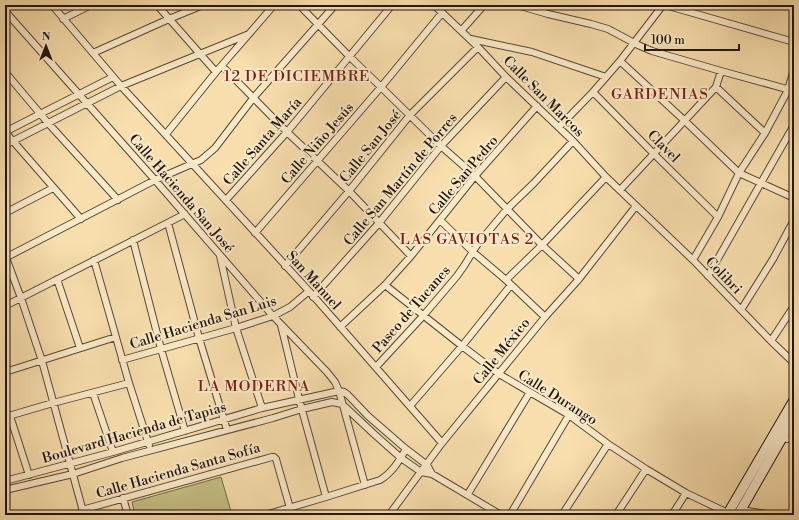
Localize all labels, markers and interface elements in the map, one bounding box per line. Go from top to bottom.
north arrow [26,26,66,66]
scale bar [645,26,739,52]
text: N [42,30,51,44]
text: 100 m [651,33,685,48]
street label: Calle San Marcos [499,52,588,141]
district label: 12 DE DICIEMBRE [224,67,370,86]
district label: GARDENIAS [611,85,709,104]
street label: Calle Santa María [220,93,307,189]
street label: Calle Niño Jesús [277,99,358,188]
street label: Calle San José [336,107,406,187]
street label: Calle San Martín de Porres [340,110,462,250]
street label: Clavel [643,127,683,167]
street label: Calle Hacienda San José [125,131,238,257]
street label: Calle San Pedro [425,132,502,219]
district label: LAS GAVIOTAS 2 [400,230,534,249]
street label: San Manuel [282,247,344,314]
street label: Colibri [701,253,746,298]
street label: Paseo de Tucanes [369,262,455,357]
street label: Calle Hacienda San Luis [128,292,279,354]
street label: Calle México [469,314,534,389]
street label: Calle Durango [514,366,601,429]
district label: LA MODERNA [198,377,310,396]
street label: Boulevard Hacienda de Tapias [39,398,229,468]
street label: Calle Hacienda Santa Sofía [94,439,263,503]

